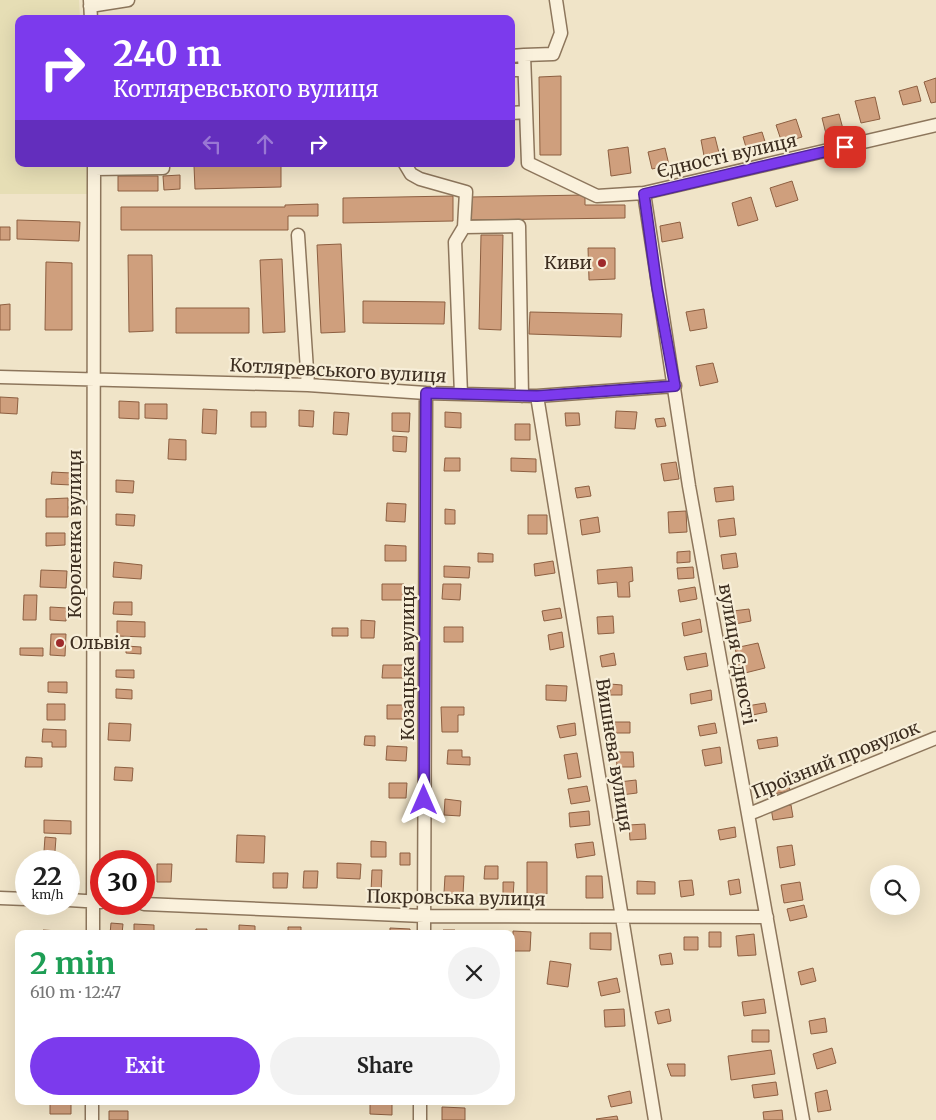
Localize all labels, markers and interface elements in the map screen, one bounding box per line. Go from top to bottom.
text: 240 m [113,32,221,76]
icon: right [30,35,95,100]
text: Котляревського вулиця [113,75,379,103]
pin [824,126,866,168]
street label: Єдності вулиця [655,128,799,183]
icon: left [198,130,226,158]
icon: ahead [251,130,279,158]
icon: right [304,130,332,158]
icon: arrive [831,133,859,161]
place label: Киви [544,251,592,274]
marker: Киви [596,257,608,269]
street label: Котляревського вулиця [229,353,447,388]
street label: Короленка вулиця [63,449,86,619]
street label: вулиця Єдності [714,582,761,726]
street label: Козацька вулиця [396,585,419,741]
place label: Ольвія [70,631,131,654]
marker: Ольвія [54,637,66,649]
street label: Вишнева вулиця [591,677,638,833]
street label: Проїзний провулок [749,715,923,804]
position arrow [397,773,449,825]
speed limit sign: 30 [90,850,155,915]
text: 22 [33,860,62,892]
map controls [870,865,920,915]
button: search [870,865,920,915]
street label: Покровська вулиця [366,884,546,911]
text: km/h [32,887,63,902]
text: 2 min [30,944,115,982]
button: close [448,947,500,999]
text: 610 m · 12:47 [30,982,121,1002]
button: Exit [30,1037,260,1095]
button: Share [270,1037,500,1095]

